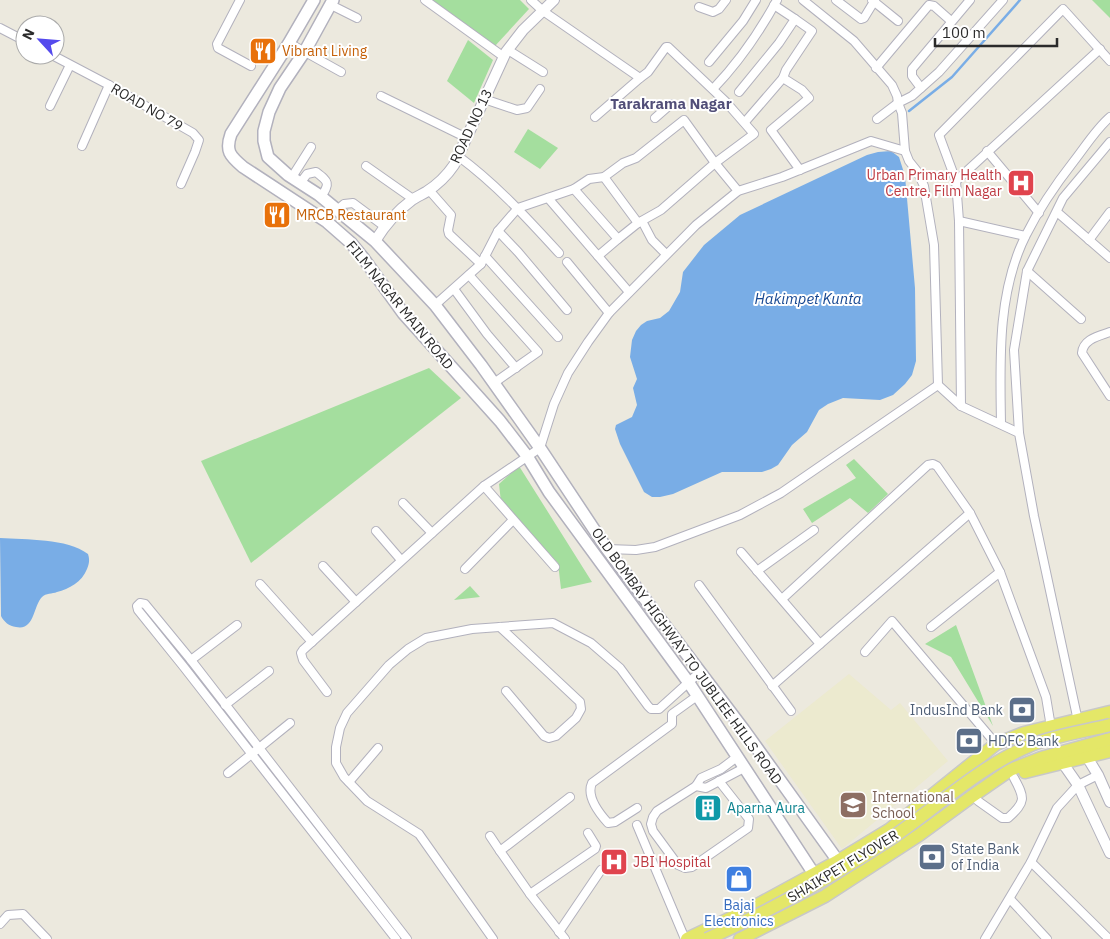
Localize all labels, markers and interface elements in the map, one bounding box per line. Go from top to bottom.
north arrow [15,15,65,65]
scale bar [935,15,1058,47]
text: 100 m [942,23,986,42]
text: N [18,26,39,43]
restaurant icon: Vibrant Living [248,36,278,66]
place label: Vibrant Living [282,42,368,60]
street label: ROAD NO 79 [108,79,186,135]
street label: ROAD NO 13 [446,86,496,166]
district label: Tarakrama Nagar [610,94,732,113]
place label: Urban Primary Health Centre, Film Nagar [867,166,1002,200]
hospital icon: Urban Primary Health Centre, Film Nagar [1006,168,1036,198]
restaurant icon: MRCB Restaurant [262,200,292,230]
place label: MRCB Restaurant [296,206,406,224]
street label: FILM NAGAR MAIN ROAD [342,237,458,373]
water label: Hakimpet Kunta [754,289,862,308]
street label: OLD BOMBAY HIGHWAY TO JUBLIEE HILLS ROAD [588,524,786,788]
bank icon: IndusInd Bank [1007,695,1037,725]
place label: IndusInd Bank [910,701,1004,719]
bank icon: HDFC Bank [954,726,984,756]
place label: HDFC Bank [988,732,1059,750]
place label: International School [872,788,954,822]
school or university icon: International School [838,790,868,820]
building icon: Aparna Aura [693,793,723,823]
place label: Aparna Aura [727,799,805,817]
street label: SHAIKPET FLYOVER [784,826,902,906]
place label: State Bank of India [951,840,1020,874]
bank icon: State Bank of India [917,842,947,872]
hospital icon: JBI Hospital [599,847,629,877]
place label: JBI Hospital [633,853,711,871]
shop icon: Bajaj Electronics [724,864,754,894]
place label: Bajaj Electronics [704,896,774,930]

